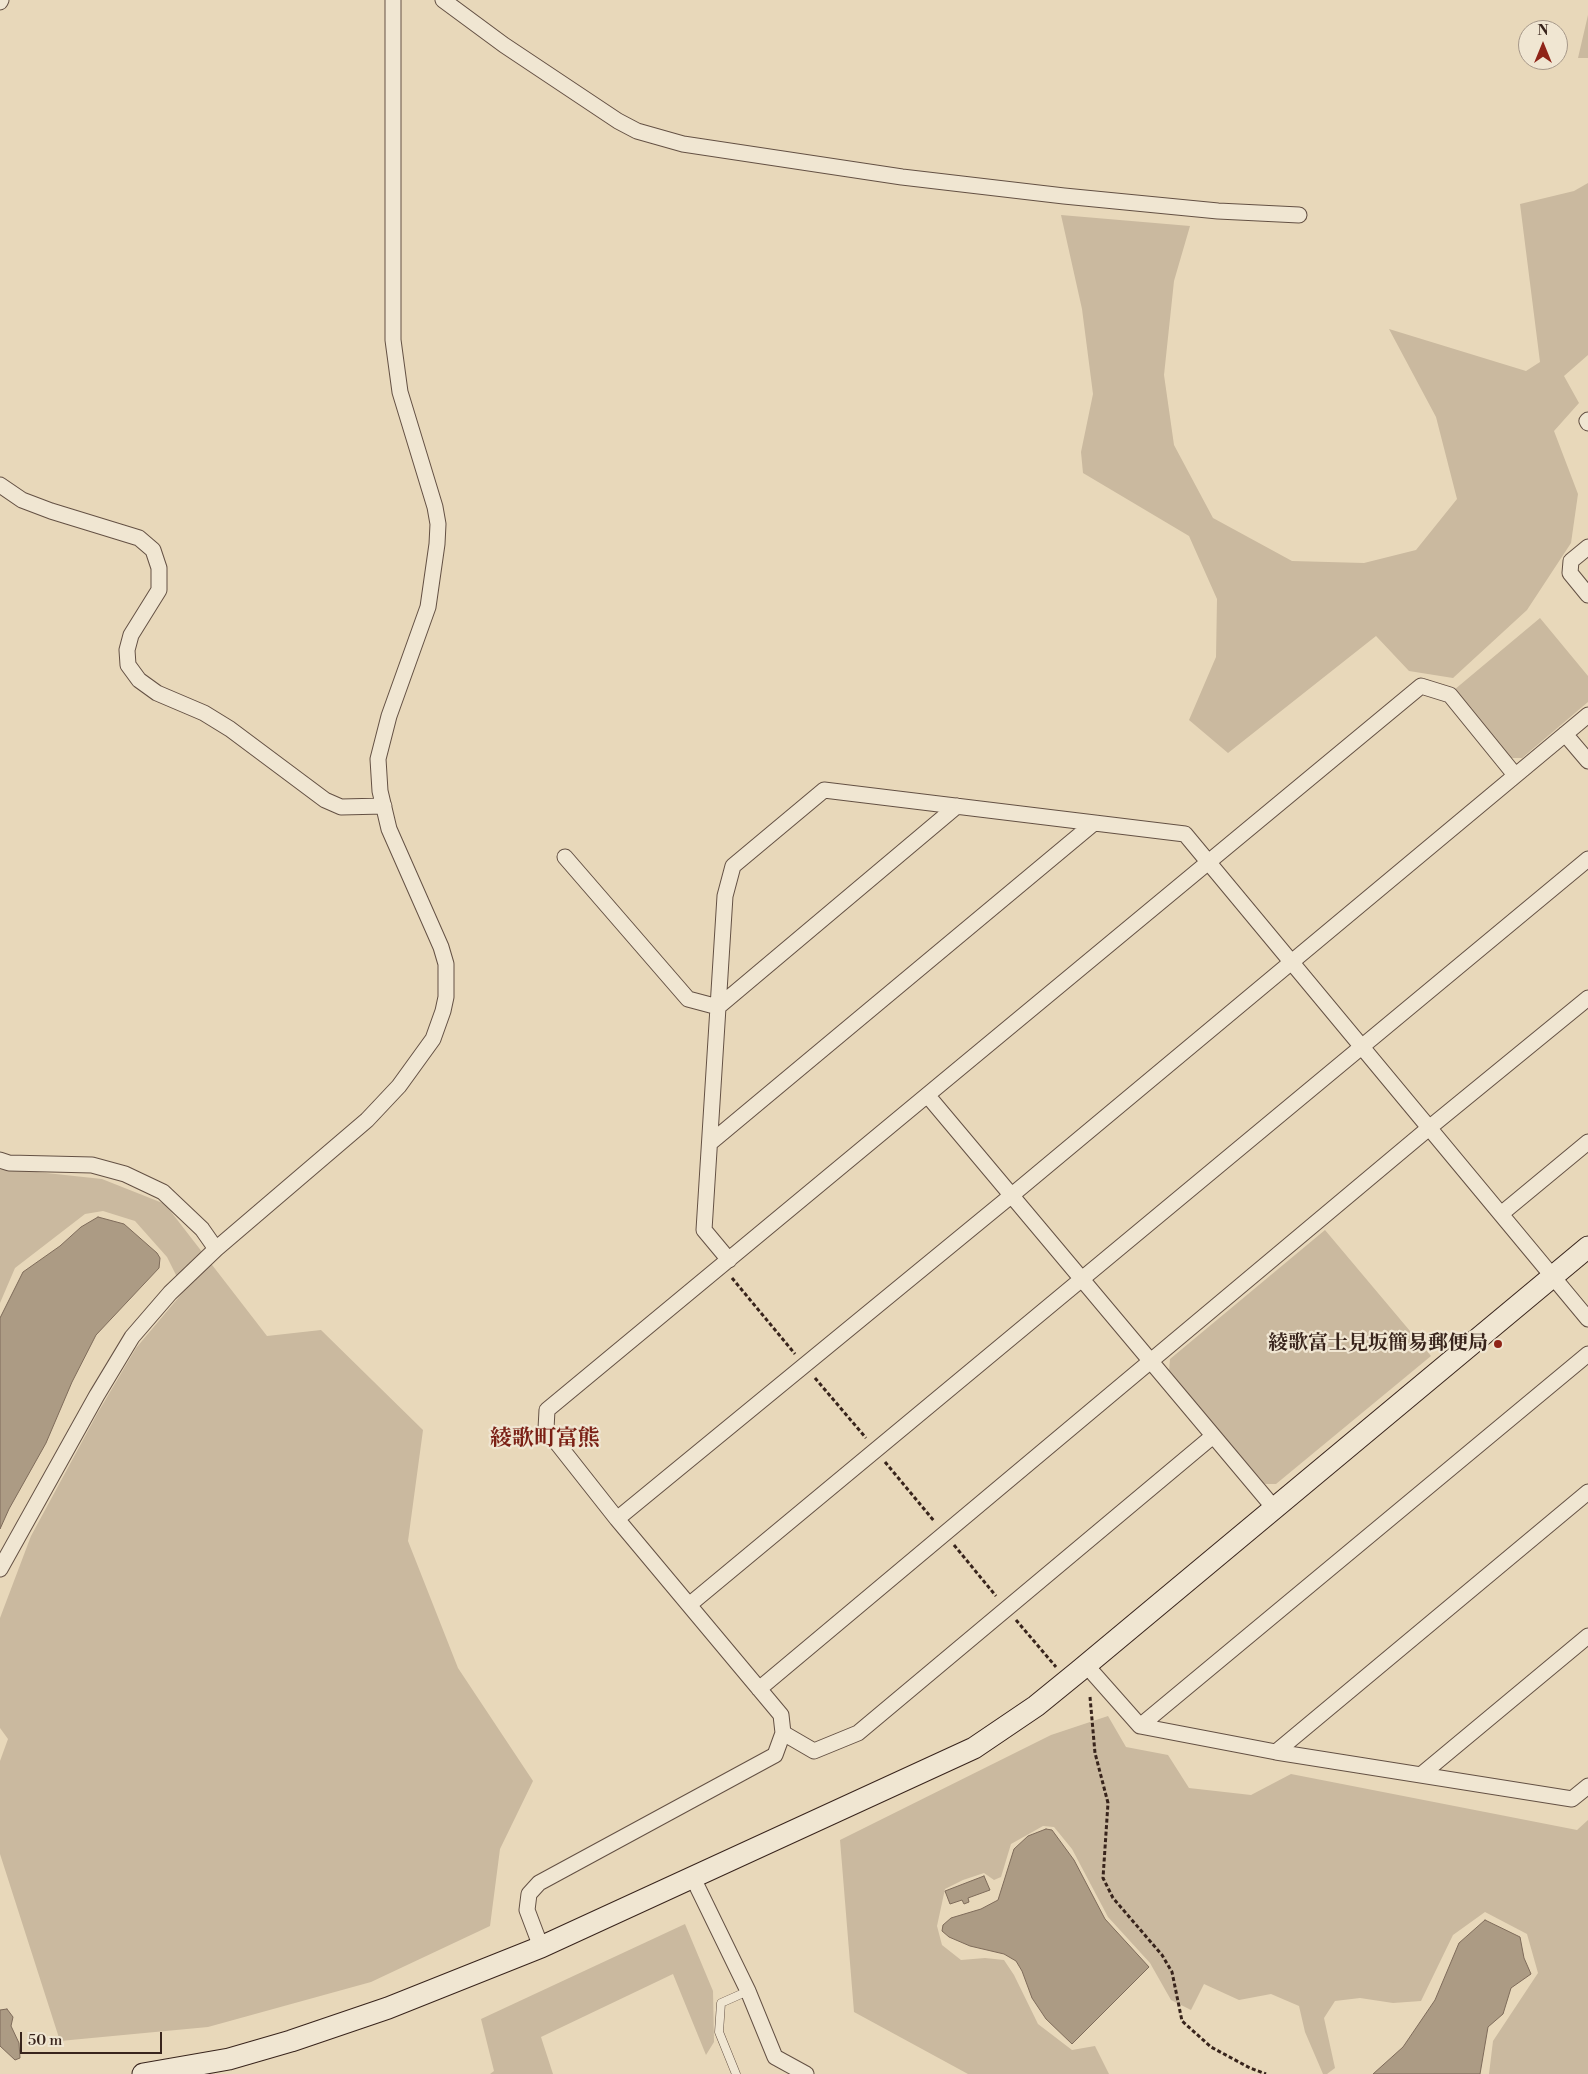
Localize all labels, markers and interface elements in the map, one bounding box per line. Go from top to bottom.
north arrow [1518,20,1568,70]
text: N [1537,22,1549,40]
place label: 綾歌富士見坂簡易郵便局 [1268,1332,1488,1356]
marker: 綾歌富士見坂簡易郵便局 [1492,1338,1504,1350]
district label: 綾歌町富熊 [490,1427,600,1453]
scale bar [22,2022,165,2054]
text: 50 m [28,2031,62,2050]

